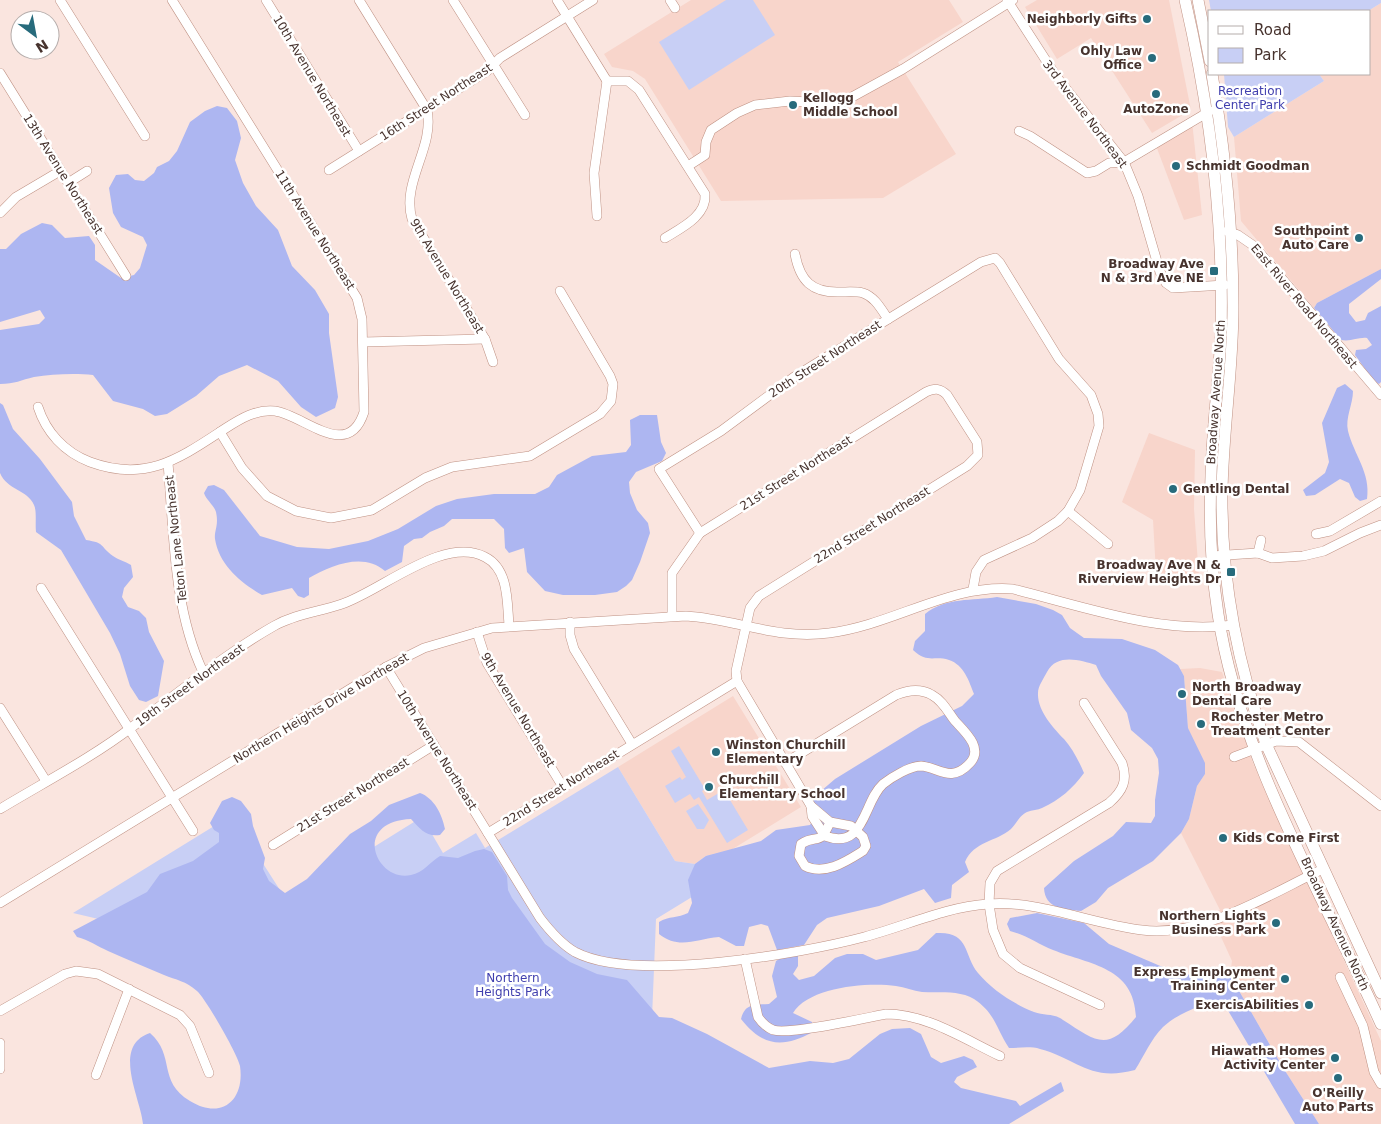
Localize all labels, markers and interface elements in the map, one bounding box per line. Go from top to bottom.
north arrow [10,10,60,60]
legend [1208,10,1371,75]
place label: Neighborly Gifts [1027,12,1137,26]
street label: 10th Avenue Northeast [270,13,354,139]
marker: Neighborly Gifts [1141,13,1153,25]
text: Road [1254,21,1292,39]
text: N [33,36,51,56]
place label: Ohly Law Office [1080,44,1142,72]
text: Park [1254,46,1287,64]
marker: Ohly Law Office [1146,52,1158,64]
street label: 3rd Avenue Northeast [1040,57,1130,171]
street label: 16th Street Northeast [377,60,495,144]
park label: Recreation Center Park [1215,84,1285,112]
marker: AutoZone [1150,88,1162,100]
place label: Kellogg Middle School [803,91,898,119]
marker: Kellogg Middle School [787,99,799,111]
place label: AutoZone [1123,102,1189,116]
street label: 13th Avenue Northeast [20,111,106,237]
place label: Schmidt Goodman [1186,159,1310,173]
marker: Schmidt Goodman [1170,160,1182,172]
street label: 11th Avenue Northeast [272,167,358,293]
street label: 9th Avenue Northeast [407,216,487,336]
place label: Southpoint Auto Care [1274,224,1349,252]
marker: Southpoint Auto Care [1353,232,1365,244]
street label: East River Road Northeast [1248,241,1360,371]
place label: Broadway Ave N & 3rd Ave NE [1101,257,1204,285]
marker: Broadway Ave N & 3rd Ave NE [1208,265,1220,277]
street label: 20th Street Northeast [766,317,884,401]
street label: Broadway Avenue North [1204,319,1228,465]
street label: 21st Street Northeast [737,433,855,513]
street label: Teton Lane Northeast [162,474,190,604]
place label: Gentling Dental [1183,482,1289,496]
street label: 22nd Street Northeast [812,483,933,566]
marker: Gentling Dental [1167,483,1179,495]
place label: Broadway Ave N & Riverview Heights Dr [1078,558,1221,586]
marker: Broadway Ave N & Riverview Heights Dr [1225,566,1237,578]
street label: 19th Street Northeast [133,641,247,729]
street label: Northern Heights Drive Northeast [231,650,411,766]
street label: 9th Avenue Northeast [478,650,558,770]
place label: North Broadway Dental Care [1192,680,1301,708]
street label: 10th Avenue Northeast [394,687,480,813]
marker: North Broadway Dental Care [1176,688,1188,700]
place label: Rochester Metro Treatment Center [1211,710,1330,738]
marker: Rochester Metro Treatment Center [1195,718,1207,730]
place label: Winston Churchill Elementary [726,738,846,766]
street label: 22nd Street Northeast [501,746,622,829]
marker: Winston Churchill Elementary [710,746,722,758]
street label: 21st Street Northeast [294,755,412,835]
place label: Churchill Elementary School [719,773,845,801]
marker: Churchill Elementary School [703,781,715,793]
place label: Kids Come First [1233,831,1340,845]
marker: Kids Come First [1217,832,1229,844]
street label: Broadway Avenue North [1298,855,1372,993]
place label: Northern Lights Business Park [1159,909,1267,937]
marker: Northern Lights Business Park [1270,917,1282,929]
place label: Express Employment Training Center [1134,965,1275,993]
park label: Northern Heights Park [475,971,551,999]
marker: Express Employment Training Center [1279,973,1291,985]
place label: ExercisAbilities [1195,998,1299,1012]
marker: ExercisAbilities [1303,999,1315,1011]
place label: Hiawatha Homes Activity Center [1211,1044,1325,1072]
marker: Hiawatha Homes Activity Center [1329,1052,1341,1064]
marker: O'Reilly Auto Parts [1332,1072,1344,1084]
place label: O'Reilly Auto Parts [1302,1086,1374,1114]

